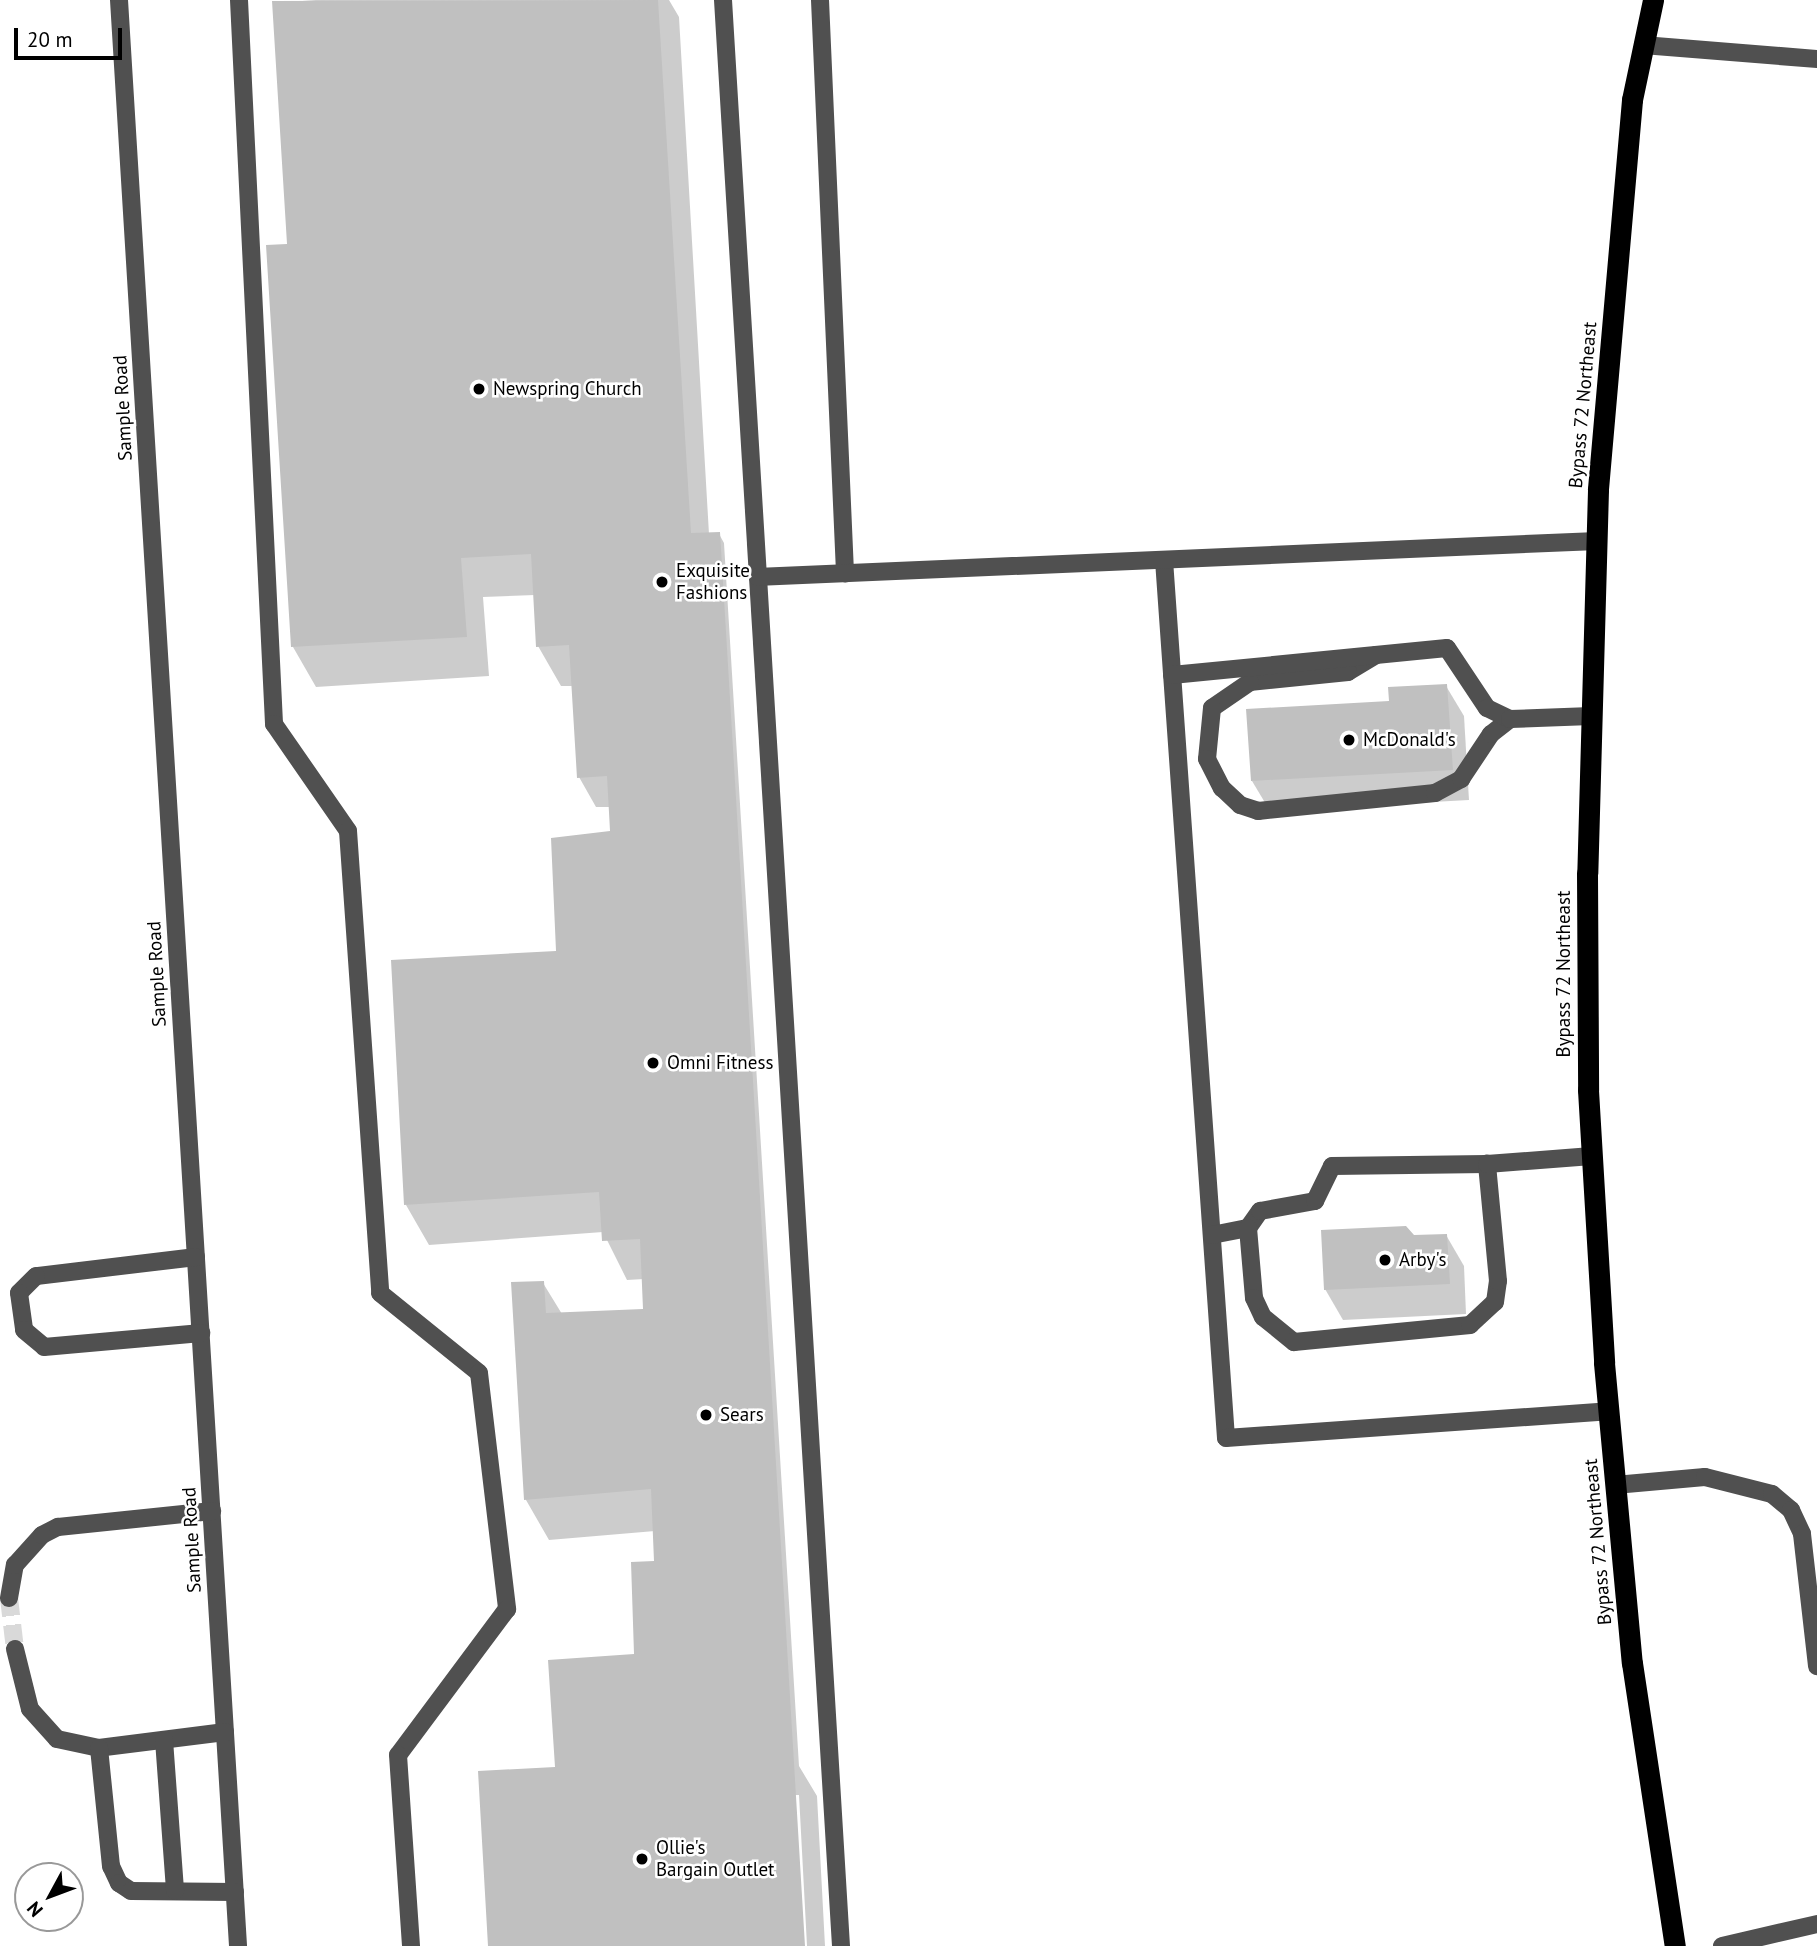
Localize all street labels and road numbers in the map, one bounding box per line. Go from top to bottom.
street label: Bypass 72 Northeast [1564,321,1602,489]
street label: Sample Road [109,355,137,461]
street label: Bypass 72 Northeast [1553,891,1575,1057]
street label: Sample Road [143,921,171,1027]
street label: Bypass 72 Northeast [1579,1458,1617,1626]
street label: Sample Road [178,1487,206,1593]

